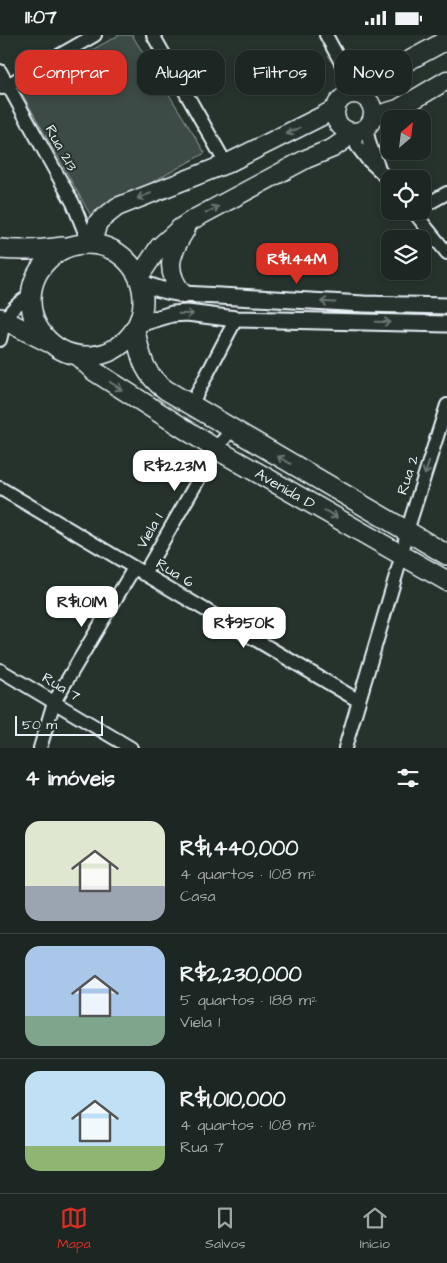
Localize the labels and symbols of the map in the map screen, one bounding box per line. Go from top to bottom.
north arrow [381,110,431,160]
street label: Rua 213 [40,121,82,175]
one-way arrow [286,127,301,136]
one-way arrow [137,192,152,202]
one-way arrow [204,205,219,215]
pin: R$1.44M [251,243,343,285]
one-way arrow [321,298,337,307]
one-way arrow [178,309,194,319]
one-way arrow [375,317,391,327]
one-way arrow [109,381,123,391]
pin: R$2.23M [129,449,221,492]
street label: Rua 2 [392,452,424,498]
one-way arrow [278,454,292,464]
one-way arrow [422,460,431,475]
street label: Avenida D [251,463,319,515]
street label: Viela 1 [131,509,169,553]
one-way arrow [323,510,337,520]
street label: Rua 6 [152,553,199,593]
pin: R$1.01M [36,585,128,628]
pin: R$950K [203,607,285,649]
street label: Rua 7 [38,667,84,707]
scale bar [15,713,102,736]

